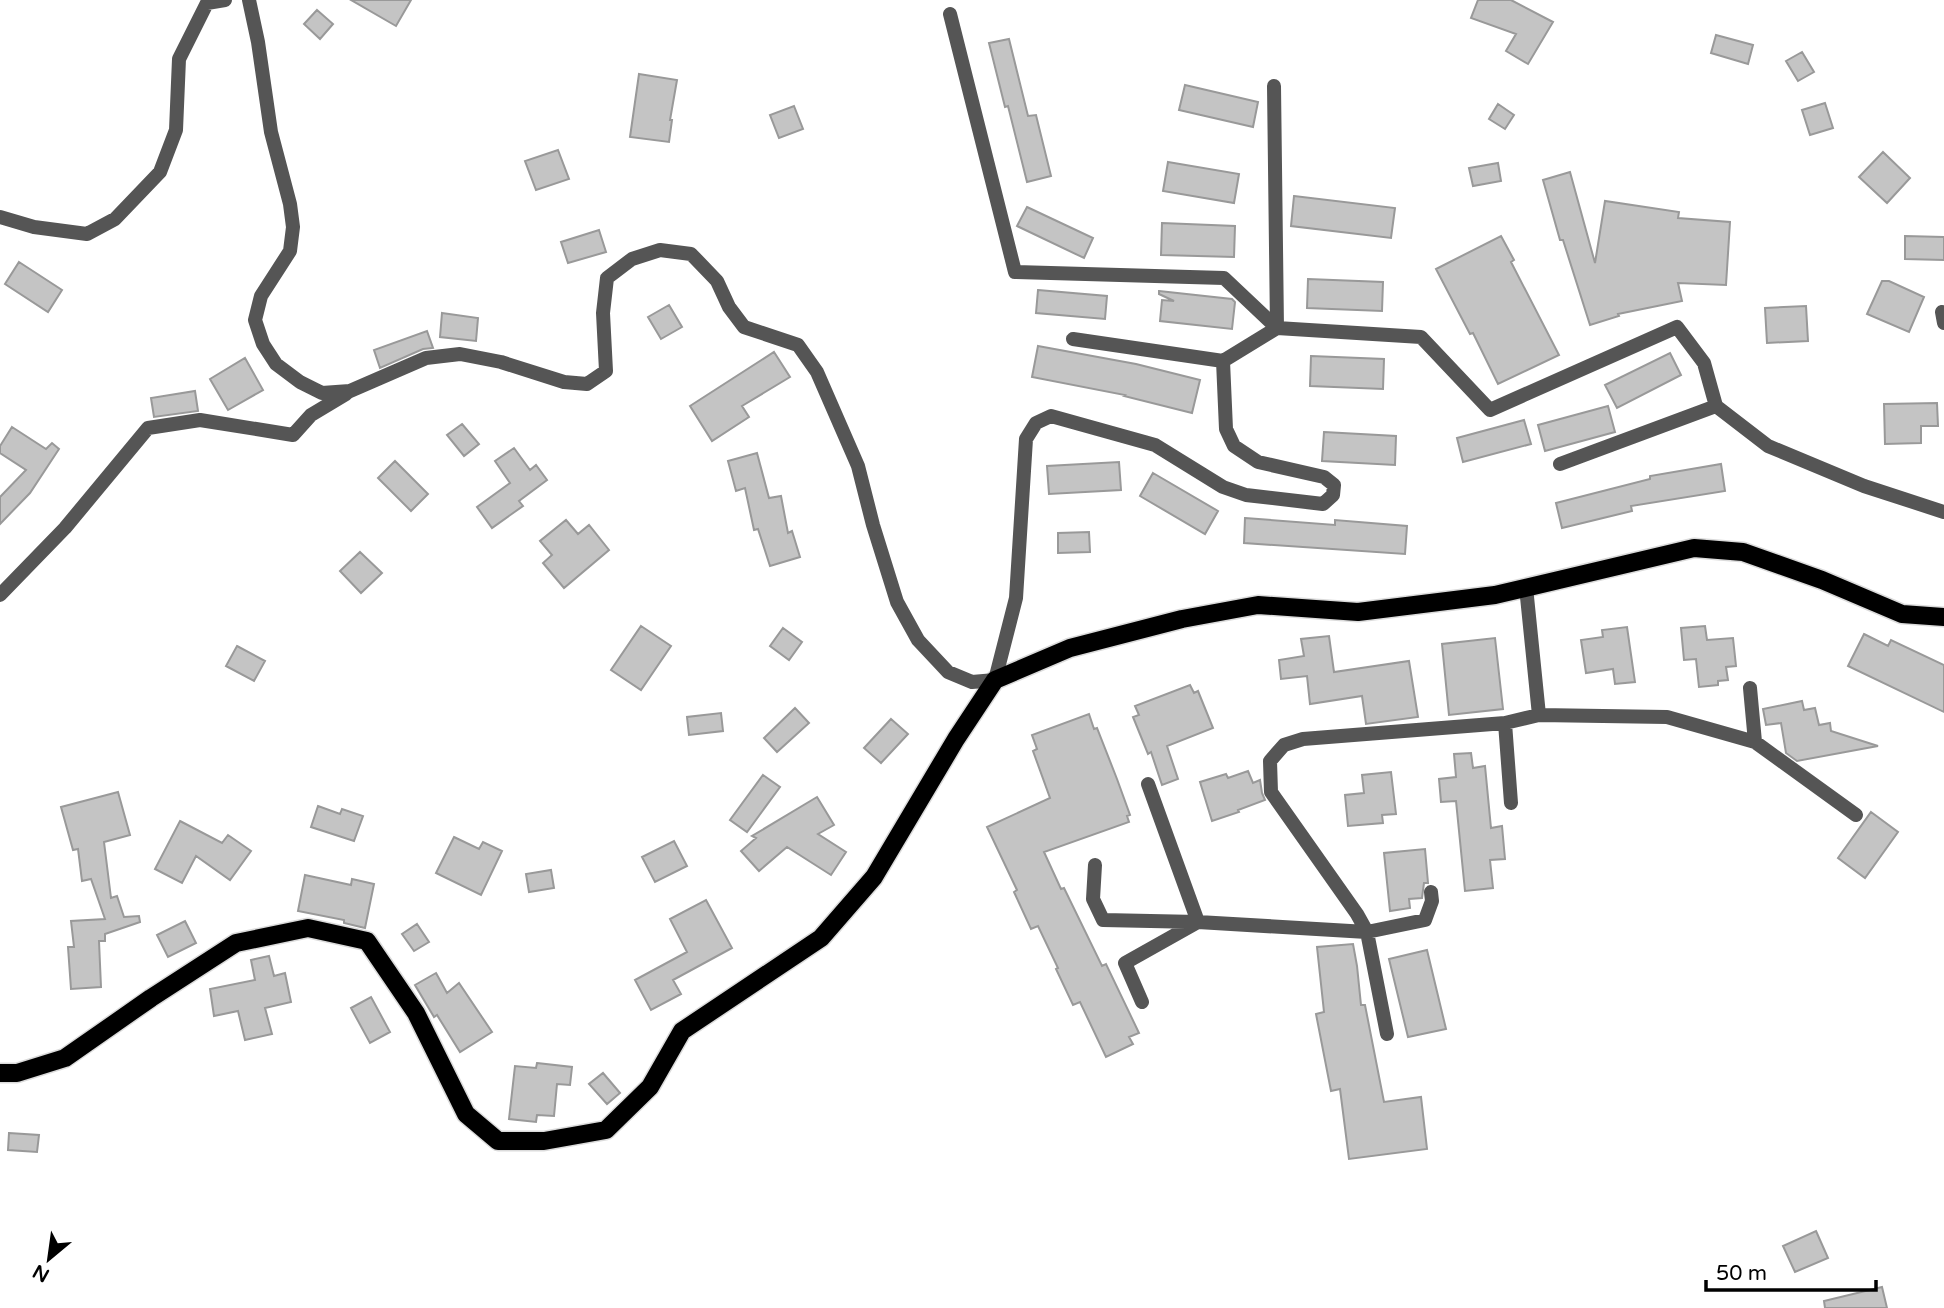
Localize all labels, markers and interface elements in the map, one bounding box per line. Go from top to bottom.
north arrow [14,1224,84,1294]
scale bar [1706,1248,1876,1292]
text: N [29,1260,53,1286]
text: 50 m [1716,1261,1767,1286]

